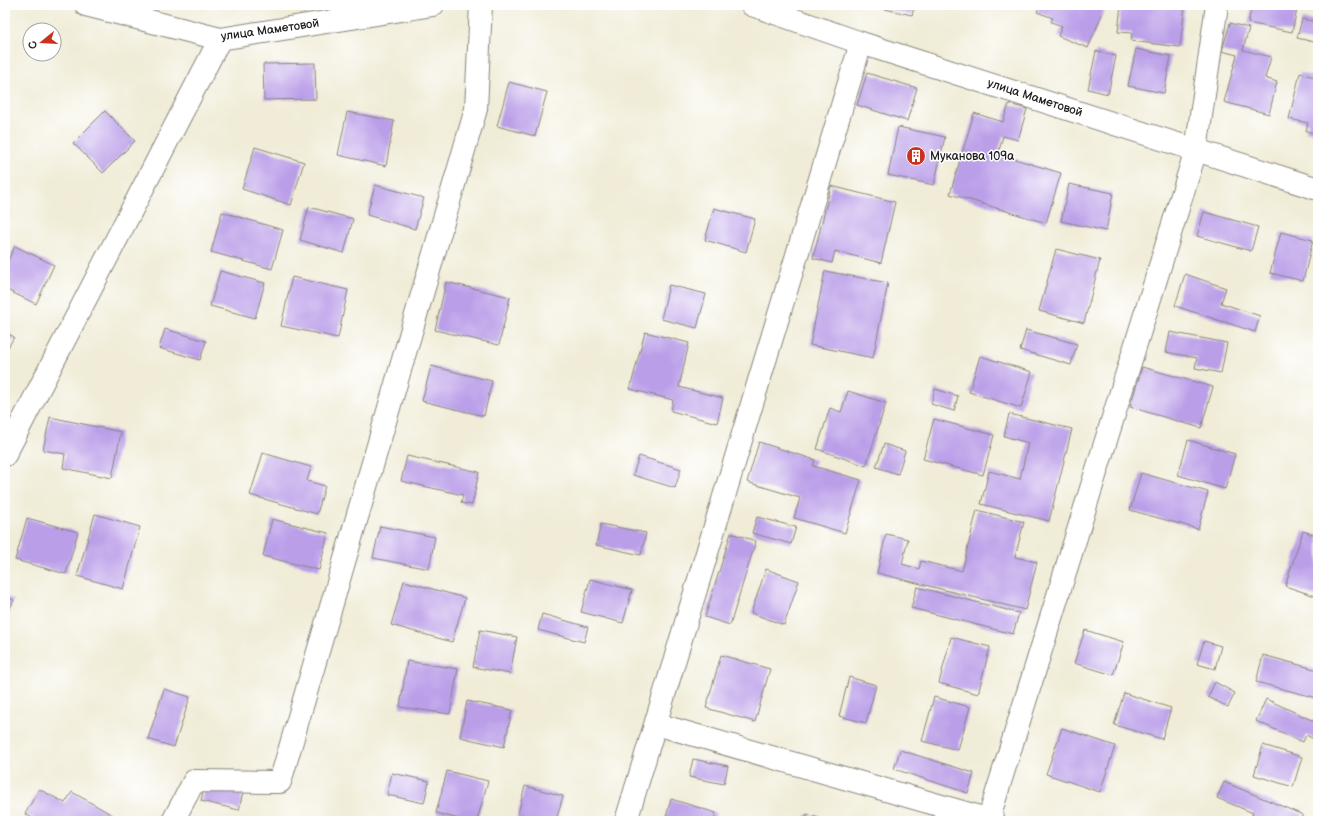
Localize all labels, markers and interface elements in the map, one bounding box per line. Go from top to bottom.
street label: улица Маметовой [220,16,320,44]
north arrow [22,22,62,62]
text: С [25,39,40,51]
street label: улица Маметовой [986,76,1085,120]
building icon: Муканова 109а [905,145,927,167]
place label: Муканова 109а [930,149,1014,164]

